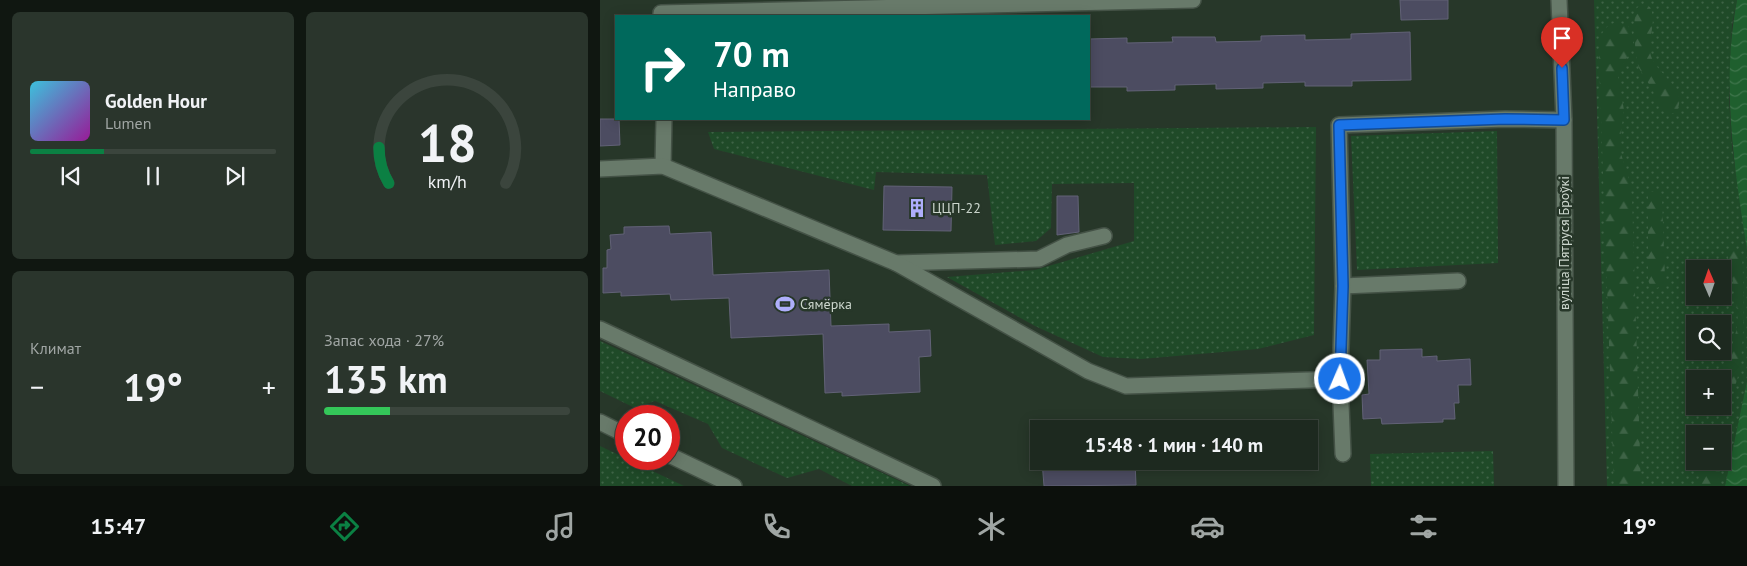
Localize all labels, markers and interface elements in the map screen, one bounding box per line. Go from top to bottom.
pin [1541,17,1583,68]
icon: arrive [1548,24,1576,52]
text: 70 m [713,31,790,77]
icon: right [630,35,695,100]
text: Направо [713,75,796,103]
text: Golden Hour [105,89,207,113]
text: 18 [418,109,476,176]
text: Lumen [105,113,151,133]
icon: previous [57,162,85,190]
icon: pause [139,162,167,190]
icon: next [221,162,249,190]
text: km/h [427,170,467,193]
street label: вуліца Пятруся Броўкі [1555,176,1573,310]
building icon: ЦЦП-22 [906,197,928,219]
place label: ЦЦП-22 [932,199,981,217]
north arrow [1686,260,1731,305]
map controls [1686,260,1731,470]
sports icon: Сямёрка [774,293,796,315]
place label: Сямёрка [800,295,852,313]
button: search [1686,315,1731,360]
text: Запас хода · 27% [324,330,444,350]
text: Климат [30,338,81,358]
position arrow [1313,352,1365,404]
text: 135 km [324,354,448,403]
text: 19° [123,362,183,411]
text: − [30,368,44,405]
text: + [262,368,276,405]
button: + [1686,370,1731,415]
speed limit sign: 20 [615,405,680,470]
button: − [1686,425,1731,470]
text: 15:48 · 1 мин · 140 m [1085,433,1263,457]
icon: directions [327,509,362,544]
icon: music [543,509,578,544]
icon: phone [759,509,794,544]
icon: climate [974,509,1009,544]
icon: car [1190,509,1225,544]
icon: filters [1406,509,1441,544]
text: 15:47 [90,512,146,540]
text: 19° [1622,512,1656,540]

